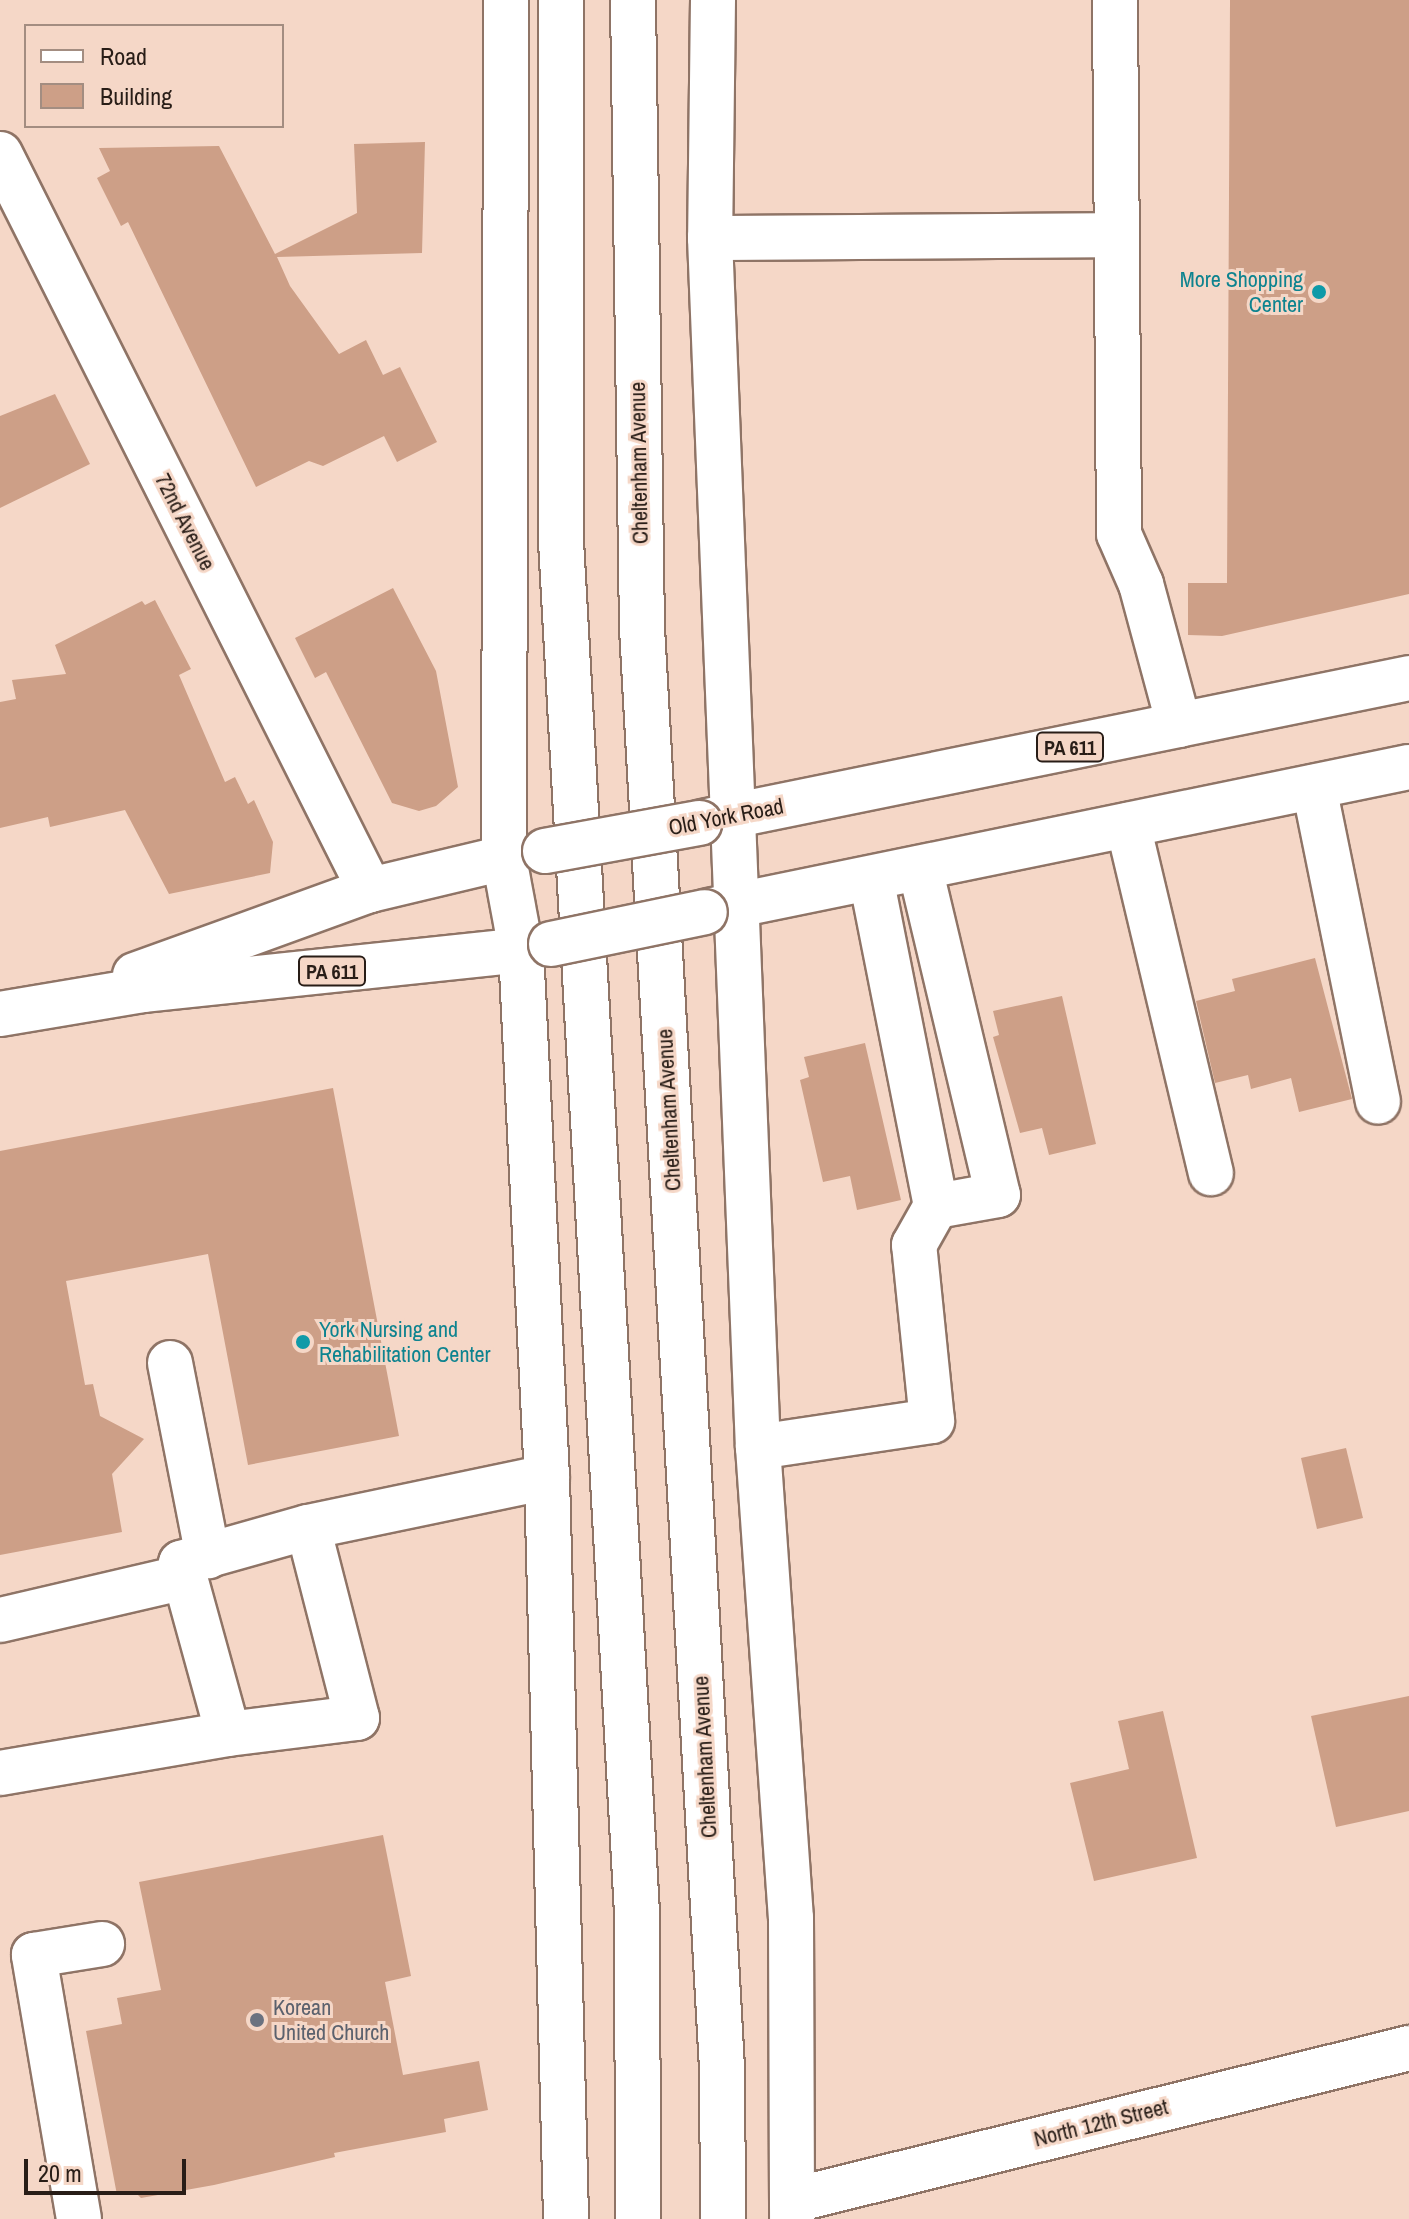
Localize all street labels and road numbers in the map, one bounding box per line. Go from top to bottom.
street label: Cheltenham Avenue [624,381,654,545]
street label: 72nd Avenue [149,469,221,575]
road number: PA 611 [1034,731,1106,763]
street label: Old York Road [666,793,786,841]
road number: PA 611 [296,955,368,987]
street label: Cheltenham Avenue [652,1028,686,1192]
street label: Cheltenham Avenue [688,1675,722,1839]
street label: North 12th Street [1031,2094,1171,2152]

